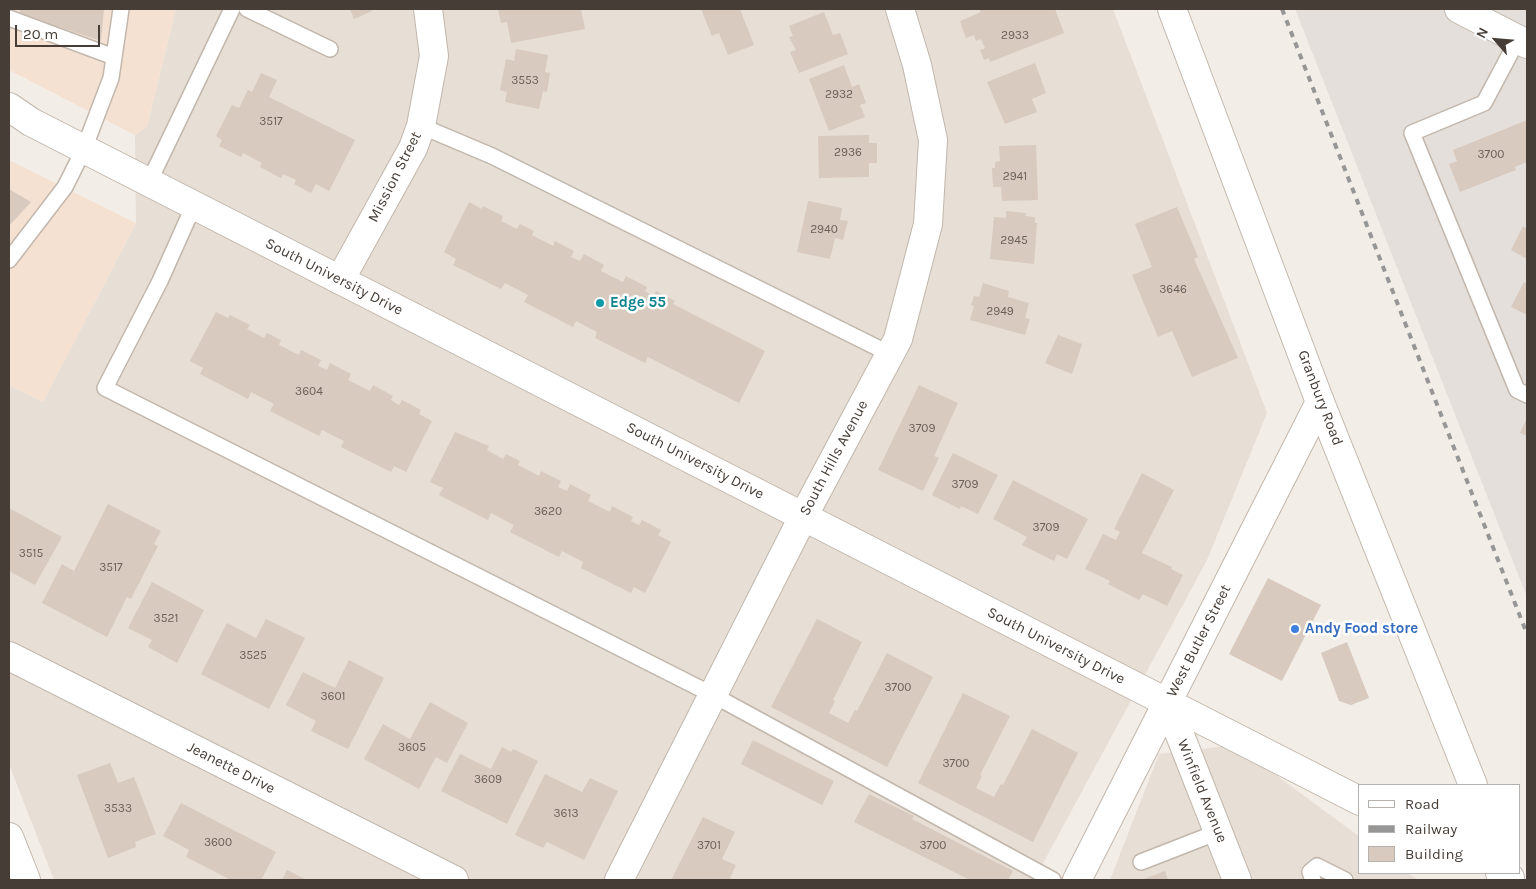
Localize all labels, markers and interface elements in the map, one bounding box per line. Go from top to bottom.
scale bar [18,15,102,47]
north arrow [1471,15,1521,65]
text: 20 m [23,25,58,43]
text: N [1472,25,1492,41]
house number: 2933 [1001,29,1029,43]
house number: 3553 [511,74,539,88]
house number: 2932 [825,88,853,102]
house number: 3517 [259,115,283,129]
street label: Mission Street [364,129,426,225]
house number: 2936 [834,146,862,160]
house number: 3700 [1478,148,1504,162]
house number: 2941 [1003,170,1027,184]
house number: 2940 [810,223,838,237]
street label: South University Drive [262,234,406,320]
house number: 2945 [1000,234,1028,248]
house number: 3646 [1159,283,1187,297]
place label: Edge 55 [610,294,666,312]
marker: Edge 55 [594,297,606,309]
house number: 2949 [986,305,1014,319]
street label: Granbury Road [1294,348,1346,448]
house number: 3604 [295,385,323,399]
street label: South Hills Avenue [796,397,872,519]
street label: South University Drive [623,418,767,504]
house number: 3709 [909,422,935,436]
house number: 3709 [952,478,978,492]
house number: 3620 [534,505,562,519]
house number: 3709 [1033,521,1059,535]
house number: 3515 [19,547,43,561]
house number: 3517 [99,561,123,575]
street label: West Butler Street [1163,582,1235,700]
street label: South University Drive [984,603,1128,689]
house number: 3521 [154,612,178,626]
place label: Andy Food store [1305,620,1418,638]
marker: Andy Food store [1289,623,1301,635]
house number: 3525 [239,649,267,663]
house number: 3700 [885,681,911,695]
house number: 3601 [320,690,346,704]
street label: Winfield Avenue [1173,737,1231,845]
street label: Jeanette Drive [184,738,278,798]
house number: 3605 [398,741,426,755]
house number: 3700 [943,757,969,771]
house number: 3609 [474,773,502,787]
legend [1358,784,1521,874]
text: Road [1405,795,1440,813]
house number: 3533 [104,802,132,816]
house number: 3613 [553,807,579,821]
text: Railway [1405,820,1457,838]
house number: 3600 [204,836,232,850]
house number: 3701 [697,839,721,853]
house number: 3700 [920,839,946,853]
text: Building [1405,845,1463,863]

